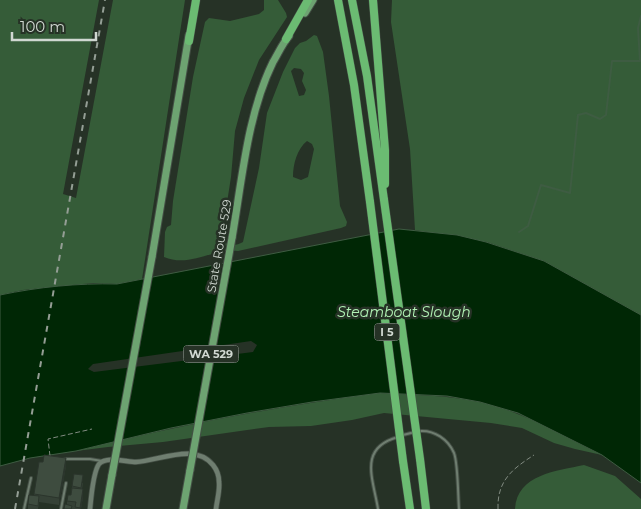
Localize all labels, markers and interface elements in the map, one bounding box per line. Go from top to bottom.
scale bar [12,10,96,42]
text: 100 m [20,17,65,36]
street label: State Route 529 [203,198,235,294]
water label: Steamboat Slough [337,303,471,321]
road number: I 5 [374,324,400,341]
road number: WA 529 [184,346,238,362]

